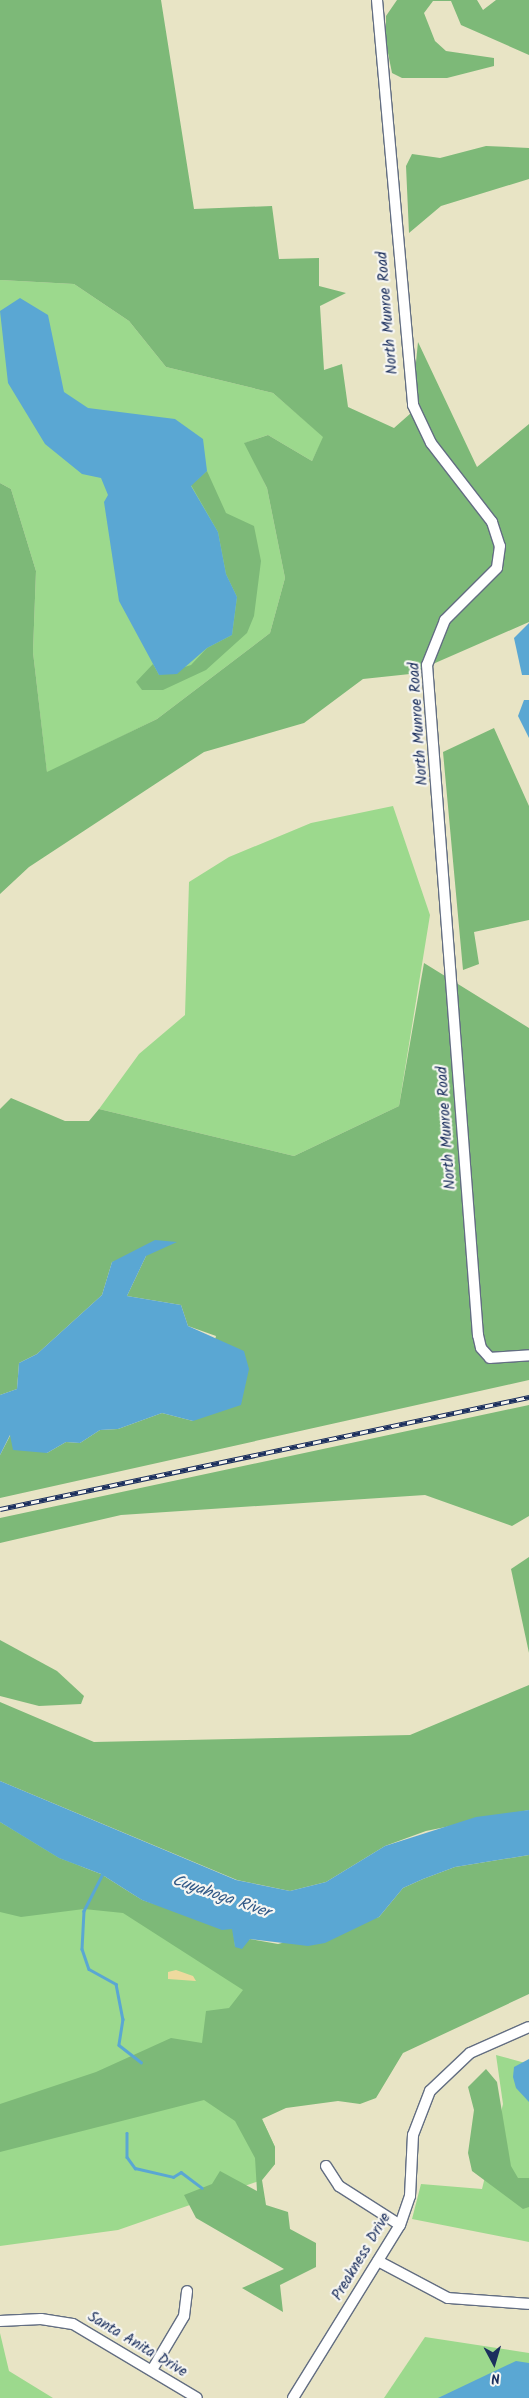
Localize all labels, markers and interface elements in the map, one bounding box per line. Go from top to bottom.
street label: North Munroe Road [374,251,402,375]
street label: North Munroe Road [406,662,432,786]
street label: North Munroe Road [434,1066,460,1190]
water label: Cuyahoga River [170,1871,272,1923]
street label: Preakness Drive [329,2210,395,2304]
street label: Santa Anita Drive [84,2308,190,2382]
north arrow [469,2338,519,2388]
text: N [490,2367,501,2389]

